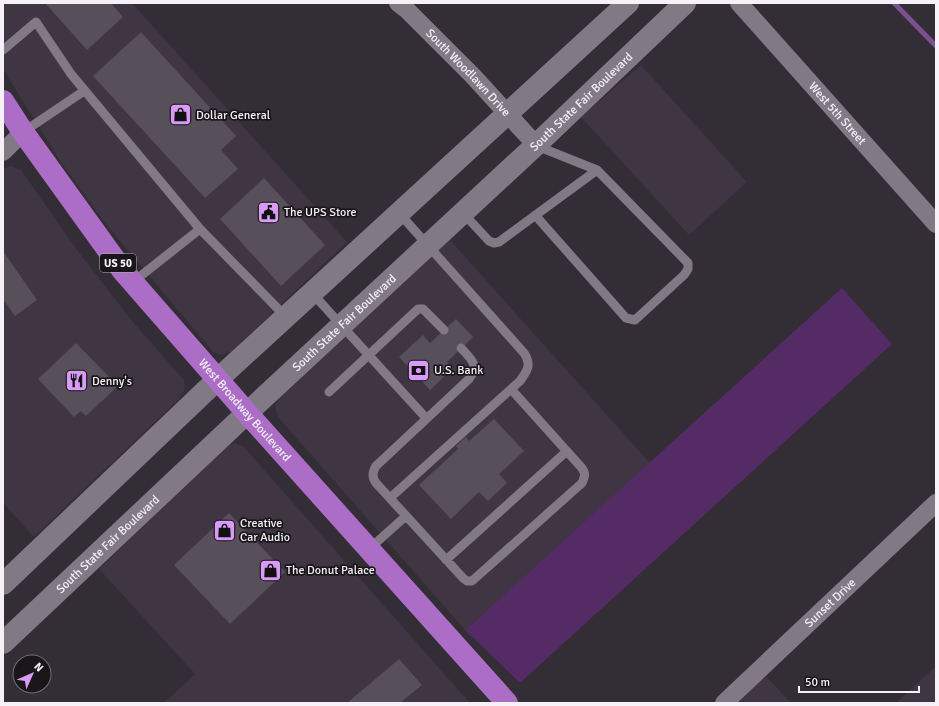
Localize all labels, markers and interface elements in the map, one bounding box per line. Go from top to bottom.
street label: South Woodlawn Drive [423,26,514,120]
street label: South State Fair Boulevard [527,49,636,154]
street label: West 5th Street [806,79,869,148]
shop icon: Dollar General [167,102,193,128]
place label: Dollar General [196,108,271,123]
public building icon: The UPS Store [255,199,281,225]
place label: The UPS Store [284,205,356,220]
road number: US 50 [100,254,136,272]
street label: South State Fair Boulevard [289,271,399,375]
street label: West Broadway Boulevard [195,356,294,465]
bank icon: U.S. Bank [405,357,431,383]
place label: U.S. Bank [434,363,483,378]
restaurant icon: Denny's [64,368,90,394]
place label: Denny's [92,374,132,389]
street label: South State Fair Boulevard [53,492,163,596]
place label: Creative Car Audio [240,516,290,545]
shop icon: Creative Car Audio [212,517,238,543]
shop icon: The Donut Palace [257,557,283,583]
place label: The Donut Palace [286,563,375,578]
street label: Sunset Drive [801,575,859,630]
north arrow [12,654,52,694]
text: N [31,660,46,675]
scale bar [799,668,919,694]
text: 50 m [805,675,830,690]

